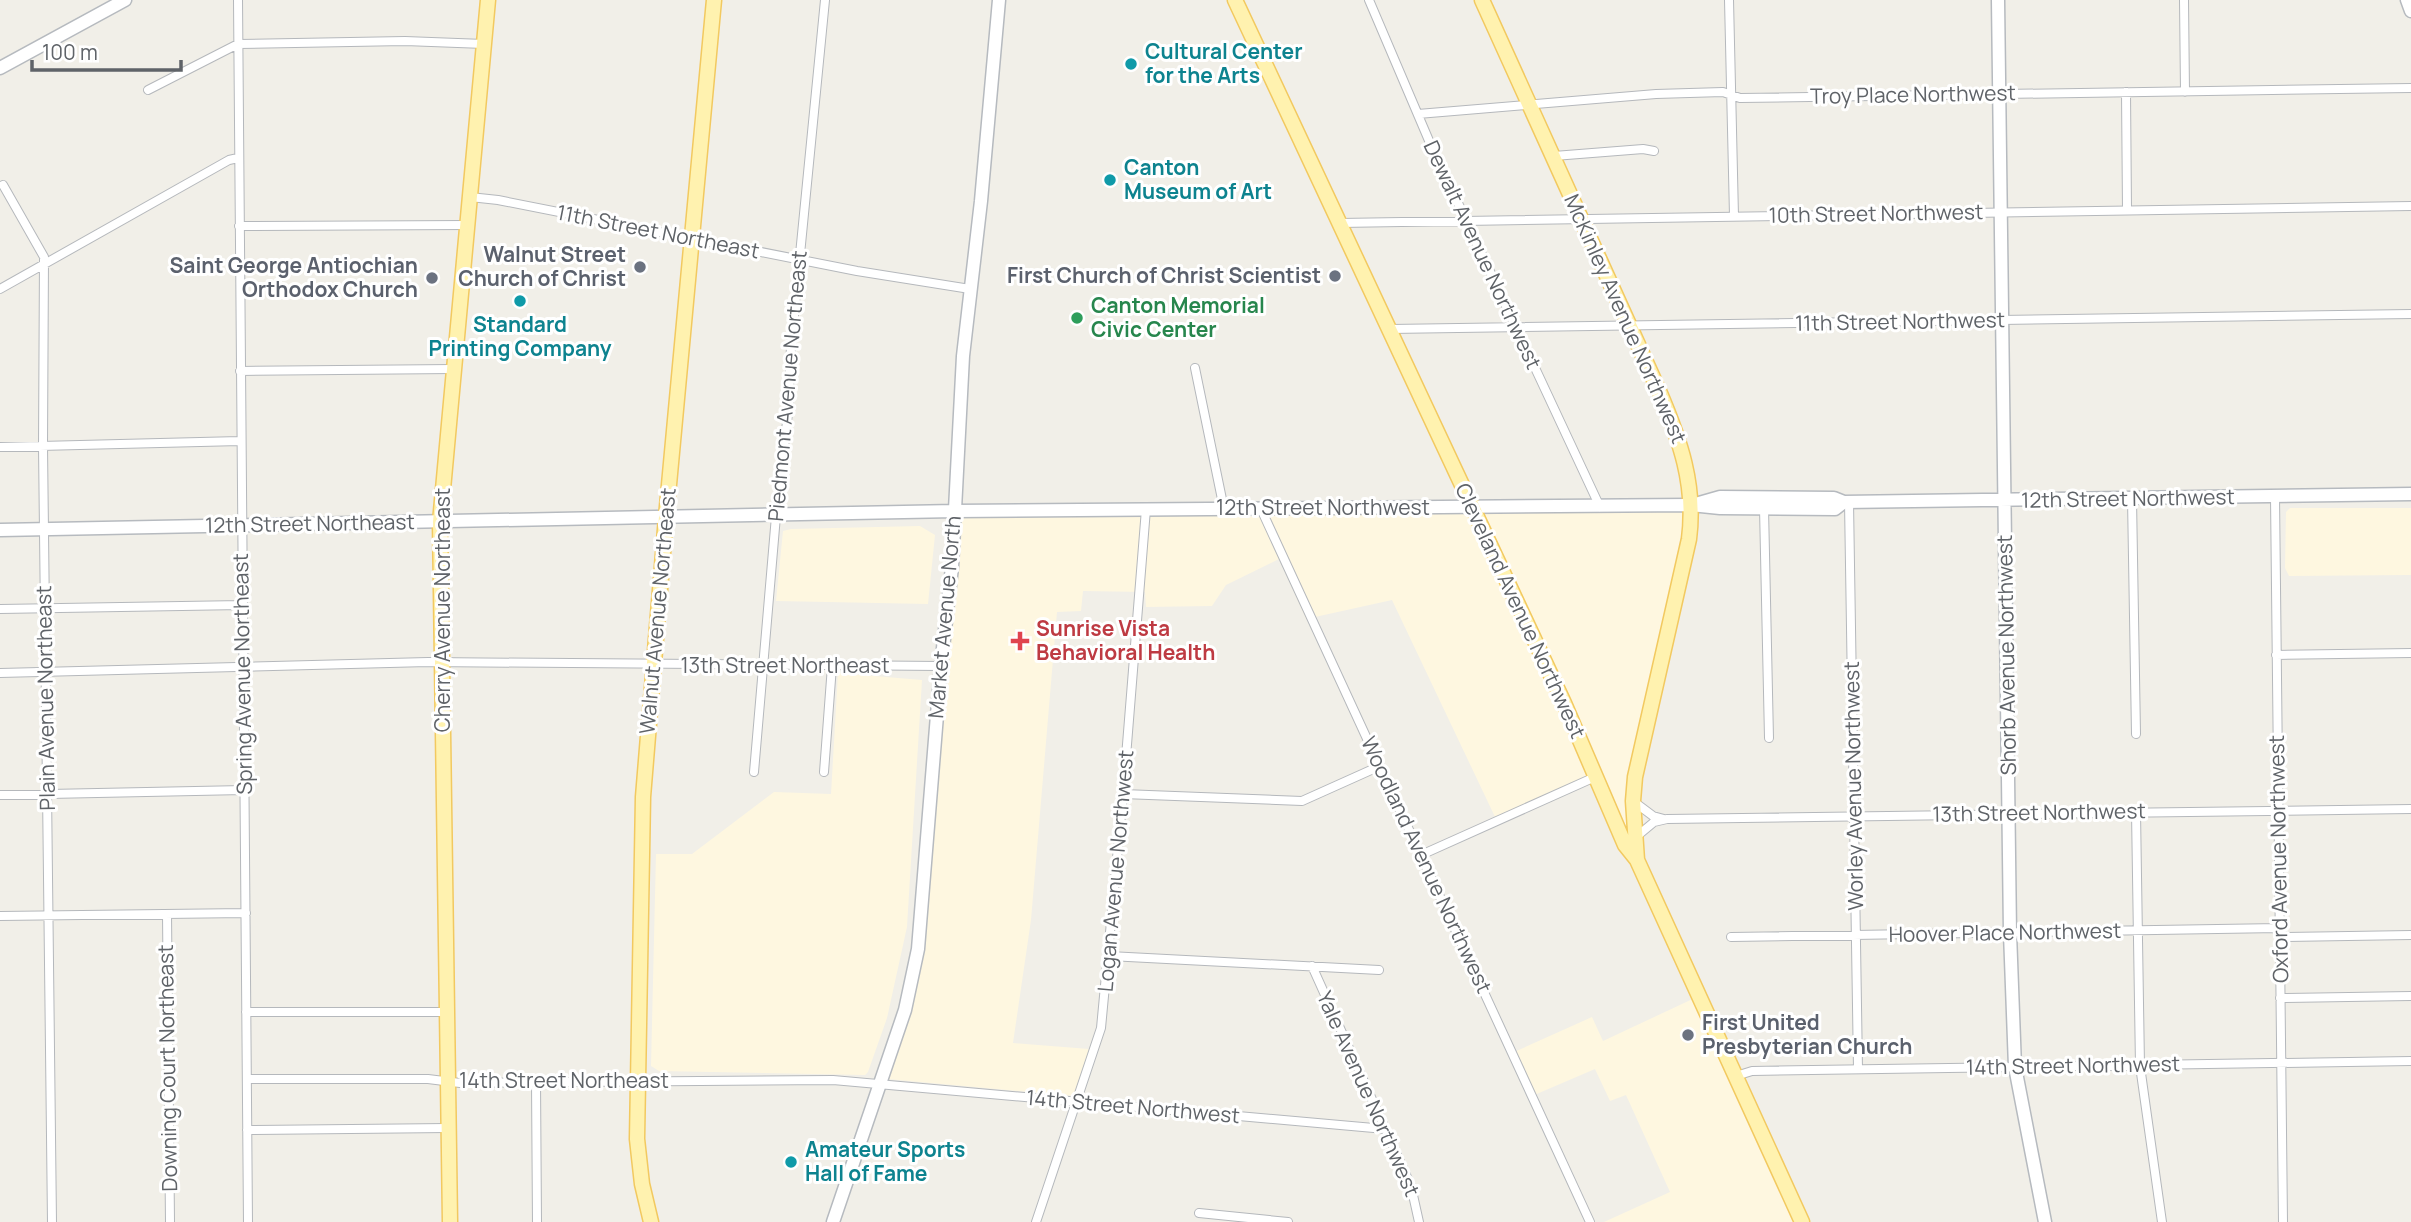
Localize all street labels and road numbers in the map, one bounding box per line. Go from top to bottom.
street label: Troy Place Northwest [1810,78,2016,110]
street label: Dewalt Avenue Northwest [1418,136,1548,373]
street label: McKinley Avenue Northwest [1558,190,1694,448]
street label: 10th Street Northwest [1768,197,1984,229]
street label: 11th Street Northeast [555,198,762,264]
street label: Piedmont Avenue Northeast [761,249,813,523]
street label: 11th Street Northwest [1795,305,2005,337]
street label: Cleveland Avenue Northwest [1449,478,1592,743]
street label: 12th Street Northwest [2021,482,2235,514]
street label: Walnut Avenue Northeast [632,486,682,735]
street label: Cherry Avenue Northeast [428,488,456,732]
street label: 12th Street Northwest [1216,493,1430,521]
street label: 12th Street Northeast [205,507,415,539]
street label: Market Avenue North [921,514,967,719]
street label: Shorb Avenue Northwest [1990,534,2022,776]
street label: Spring Avenue Northeast [226,553,258,795]
street label: Plain Avenue Northeast [29,585,61,811]
street label: 13th Street Northeast [680,651,890,679]
street label: Worley Avenue Northwest [1837,661,1869,911]
street label: Woodland Avenue Northwest [1355,732,1499,997]
street label: Oxford Avenue Northwest [2262,735,2294,983]
street label: Logan Avenue Northwest [1090,749,1140,993]
street label: 13th Street Northwest [1932,796,2146,828]
street label: Hoover Place Northwest [1888,916,2122,948]
street label: Downing Court Northeast [151,944,183,1192]
street label: Yale Avenue Northwest [1311,987,1427,1201]
street label: 14th Street Northwest [1966,1049,2180,1081]
street label: 14th Street Northeast [459,1066,669,1094]
street label: 14th Street Northwest [1025,1083,1241,1129]

